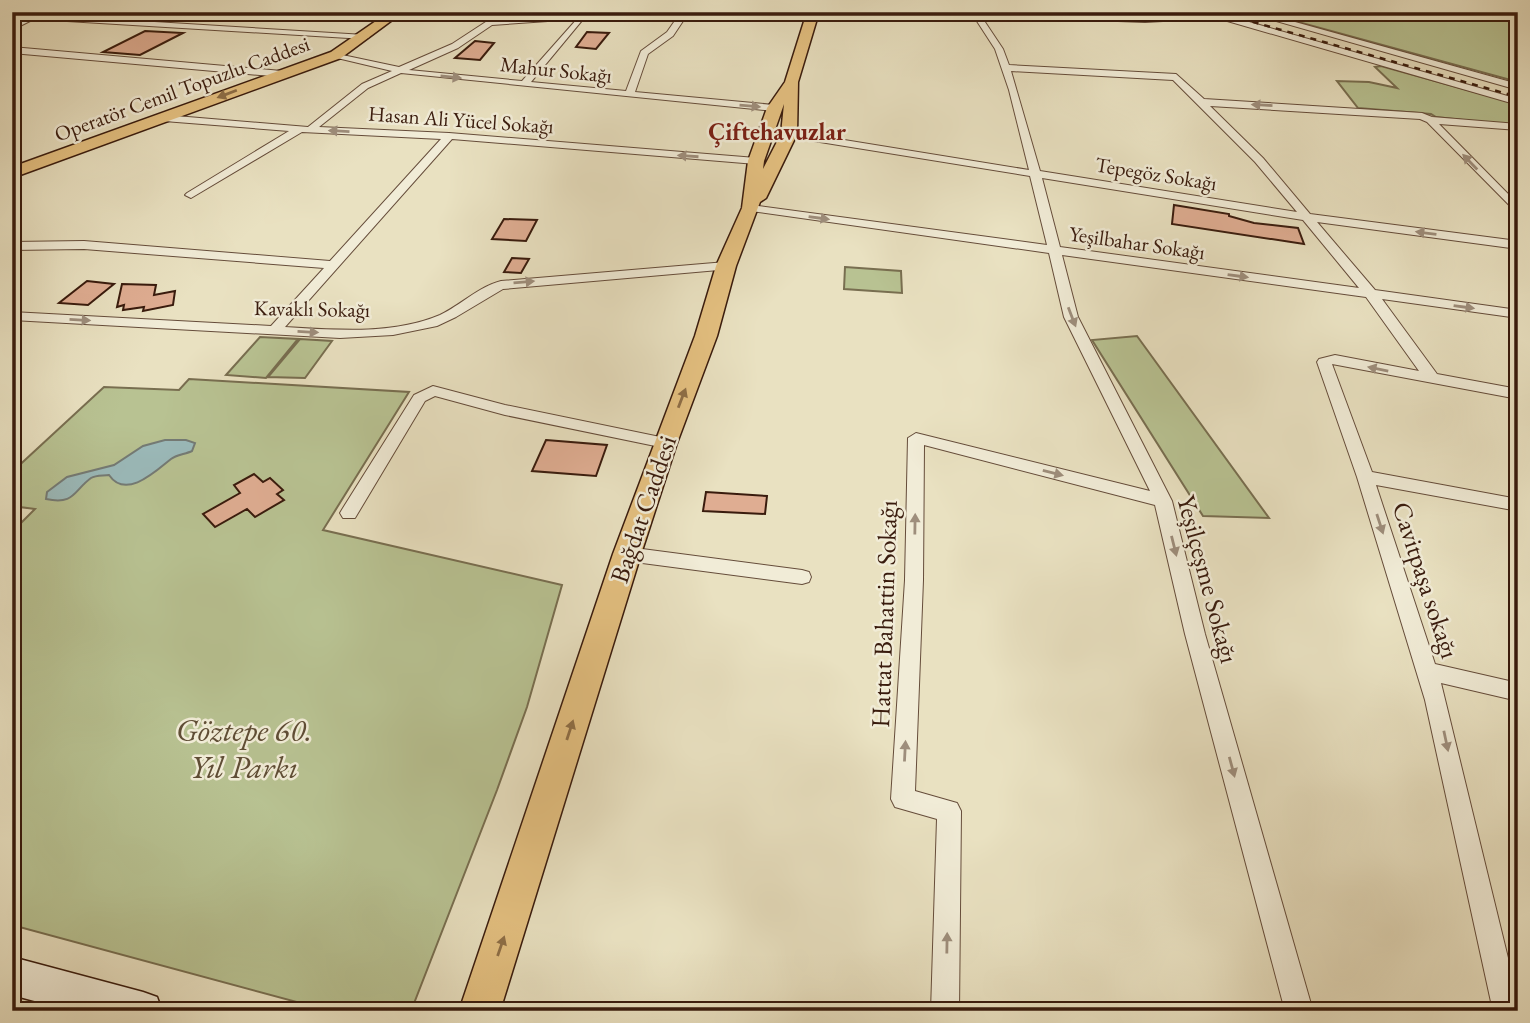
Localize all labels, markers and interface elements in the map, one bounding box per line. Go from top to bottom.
street label: Operatör Cemil Topuzlu Caddesi [51,30,313,147]
street label: Mahur Sokağı [499,50,613,89]
one-way arrow [440,72,462,83]
one-way arrow [216,89,237,100]
one-way arrow [1251,99,1273,110]
street label: Hasan Ali Yücel Sokağı [367,100,555,139]
one-way arrow [740,101,762,112]
district label: Çiftehavuzlar [708,116,846,148]
one-way arrow [328,125,350,136]
one-way arrow [677,150,699,161]
street label: Tepegöz Sokağı [1093,151,1219,196]
one-way arrow [1463,154,1479,171]
one-way arrow [808,212,830,223]
street label: Yeşilbahar Sokağı [1067,220,1207,265]
one-way arrow [1415,227,1437,238]
one-way arrow [1228,271,1250,282]
one-way arrow [513,276,535,287]
street label: Kavaklı Sokağı [254,294,370,323]
one-way arrow [1453,302,1475,313]
one-way arrow [1067,307,1078,328]
one-way arrow [70,315,92,326]
one-way arrow [297,327,319,338]
one-way arrow [1367,363,1389,374]
one-way arrow [677,387,688,408]
street label: Bağdat Caddesi [602,431,684,587]
one-way arrow [1042,468,1064,479]
street label: Yeşilçeşme Sokağı [1169,491,1247,667]
street label: Cavitpaşa sokağı [1385,497,1467,663]
street label: Hattat Bahattin Sokağı [863,500,905,728]
one-way arrow [909,513,921,535]
one-way arrow [1375,514,1386,535]
one-way arrow [1169,536,1180,558]
park label: Göztepe 60. Yıl Parkı [176,709,312,788]
one-way arrow [566,719,576,740]
one-way arrow [1441,730,1452,752]
one-way arrow [900,740,911,762]
one-way arrow [1227,756,1237,777]
one-way arrow [941,931,952,953]
one-way arrow [496,935,507,956]

